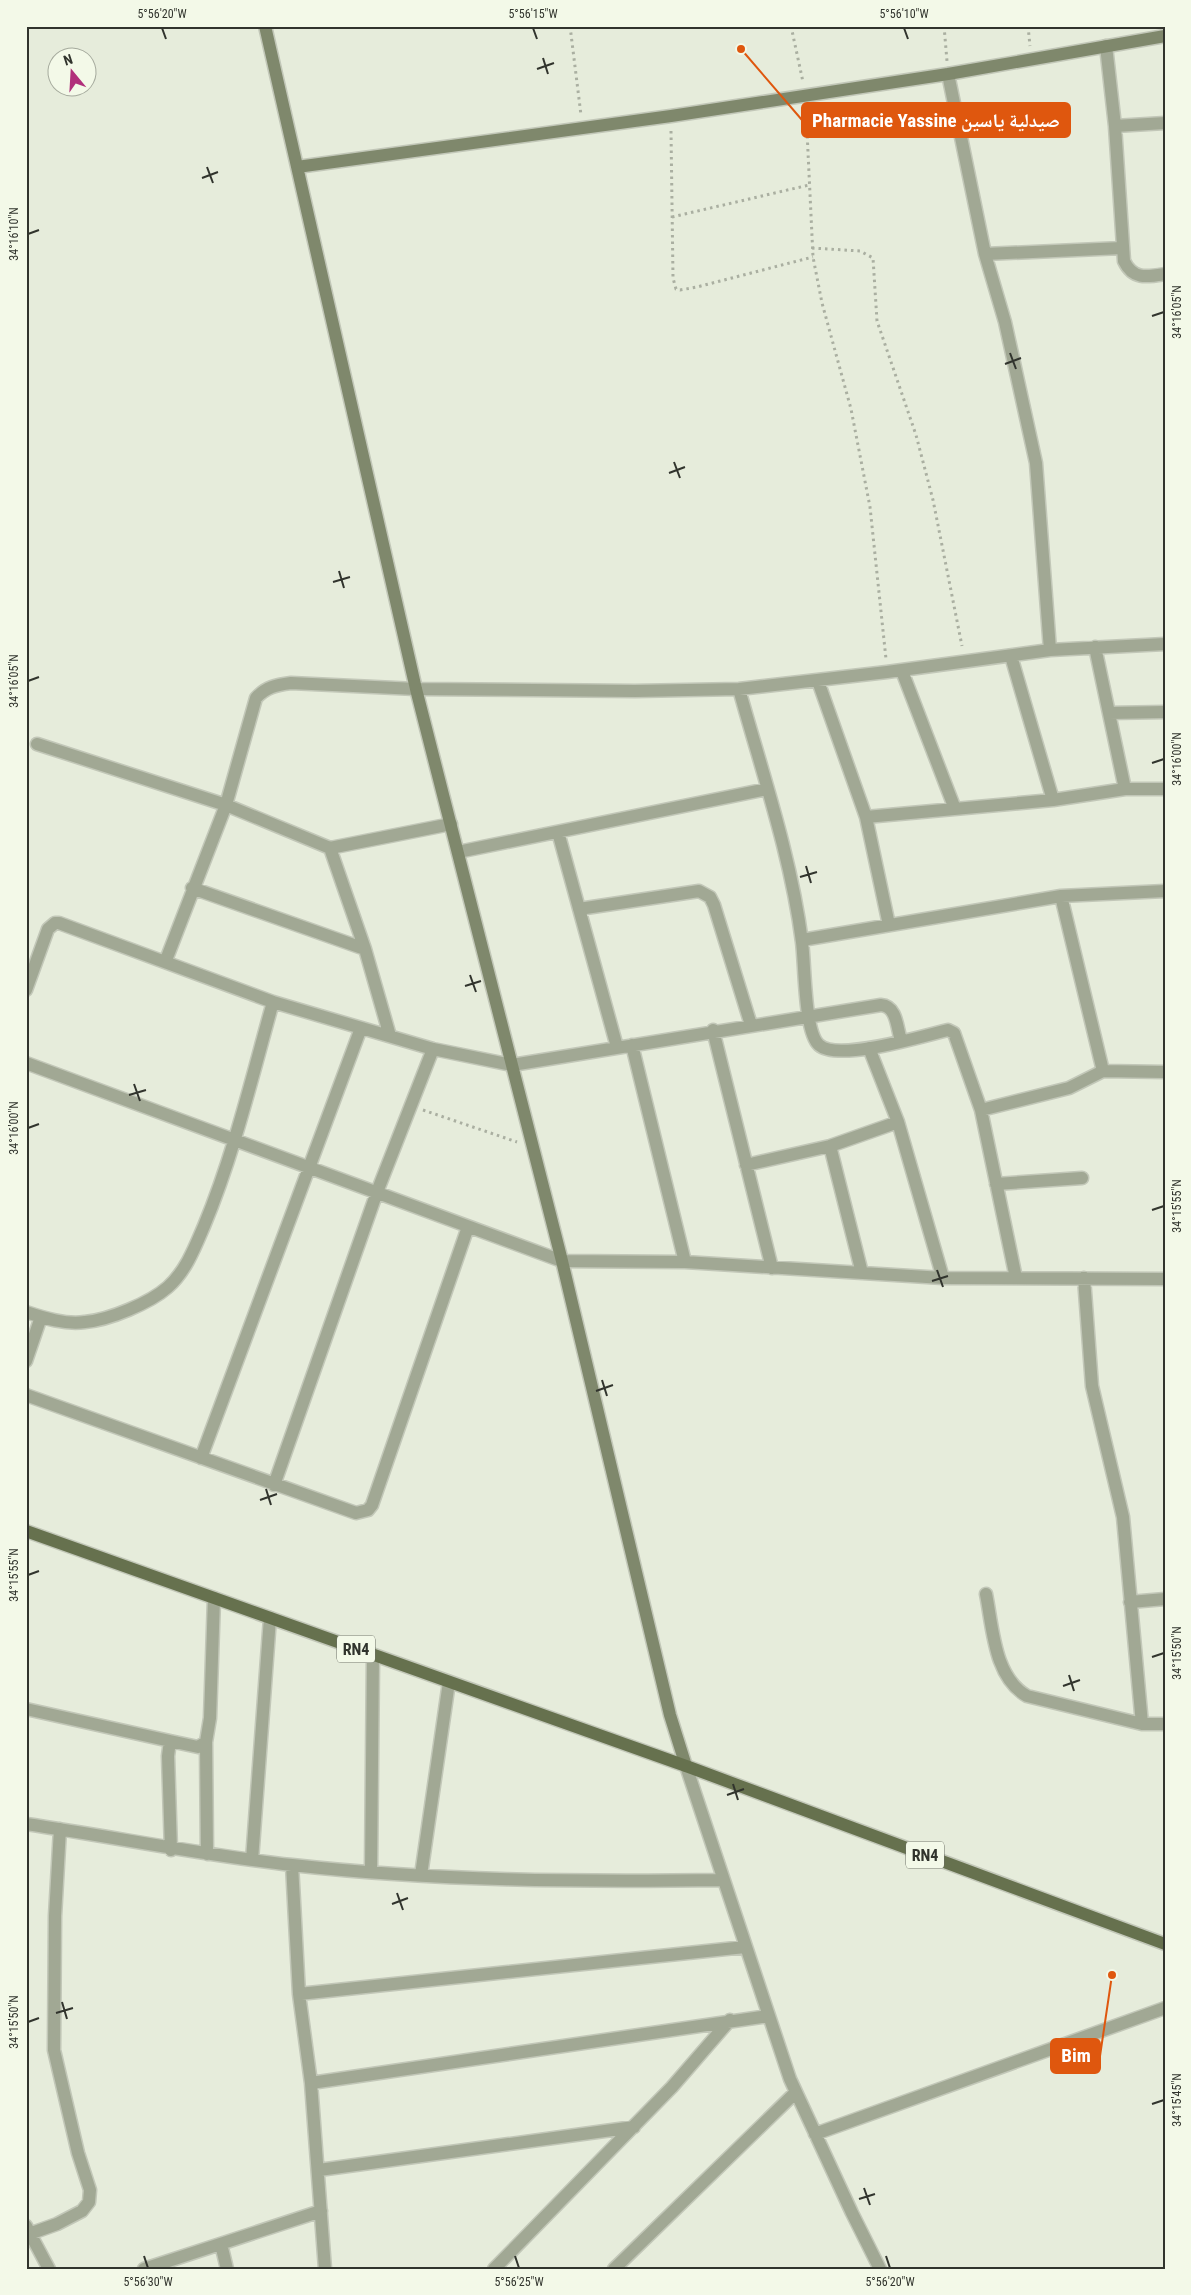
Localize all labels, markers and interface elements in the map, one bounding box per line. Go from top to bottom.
text: 5°56'20"W [137,7,187,21]
text: 5°56'15"W [508,7,558,21]
text: 5°56'10"W [879,7,929,21]
north arrow [48,48,98,98]
text: N [61,51,75,69]
callout: Pharmacie Yassine صيدلية ياسين [802,103,1070,137]
text: Pharmacie Yassine صيدلية ياسين [812,109,1060,132]
text: 34°16'10"N [7,207,21,261]
text: 34°16'05"N [1170,285,1184,339]
text: 34°16'05"N [7,654,21,708]
text: 34°16'00"N [1170,732,1184,786]
text: 34°16'00"N [7,1101,21,1155]
text: 34°15'55"N [1170,1179,1184,1233]
text: 34°15'55"N [7,1548,21,1602]
text: 34°15'50"N [1170,1626,1184,1680]
road number: RN4 [337,1636,375,1662]
road number: RN4 [906,1842,944,1868]
text: 34°15'50"N [7,1995,21,2049]
callout: Bim [1051,2039,1100,2073]
text: Bim [1061,2044,1091,2067]
text: 34°15'45"N [1170,2073,1184,2127]
text: 5°56'30"W [123,2275,173,2289]
text: 5°56'25"W [494,2275,544,2289]
text: 5°56'20"W [865,2275,915,2289]

